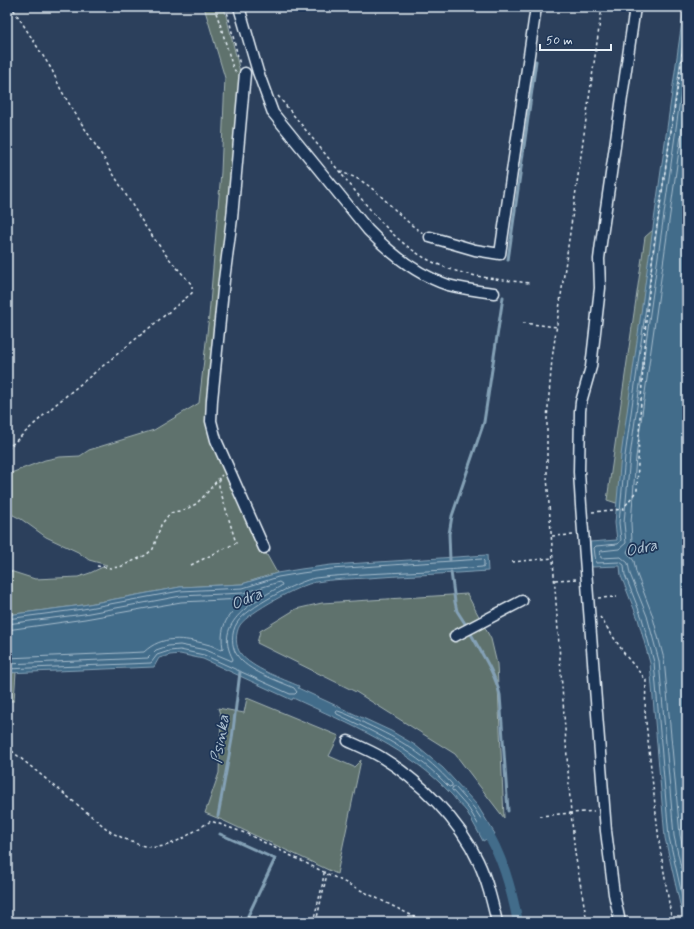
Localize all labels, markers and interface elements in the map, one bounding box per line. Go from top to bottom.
scale bar [540,26,611,52]
text: 50 m [546,33,573,49]
water label: Odra [623,535,660,562]
water label: Odra [228,583,266,615]
water label: Psinka [206,713,235,765]

